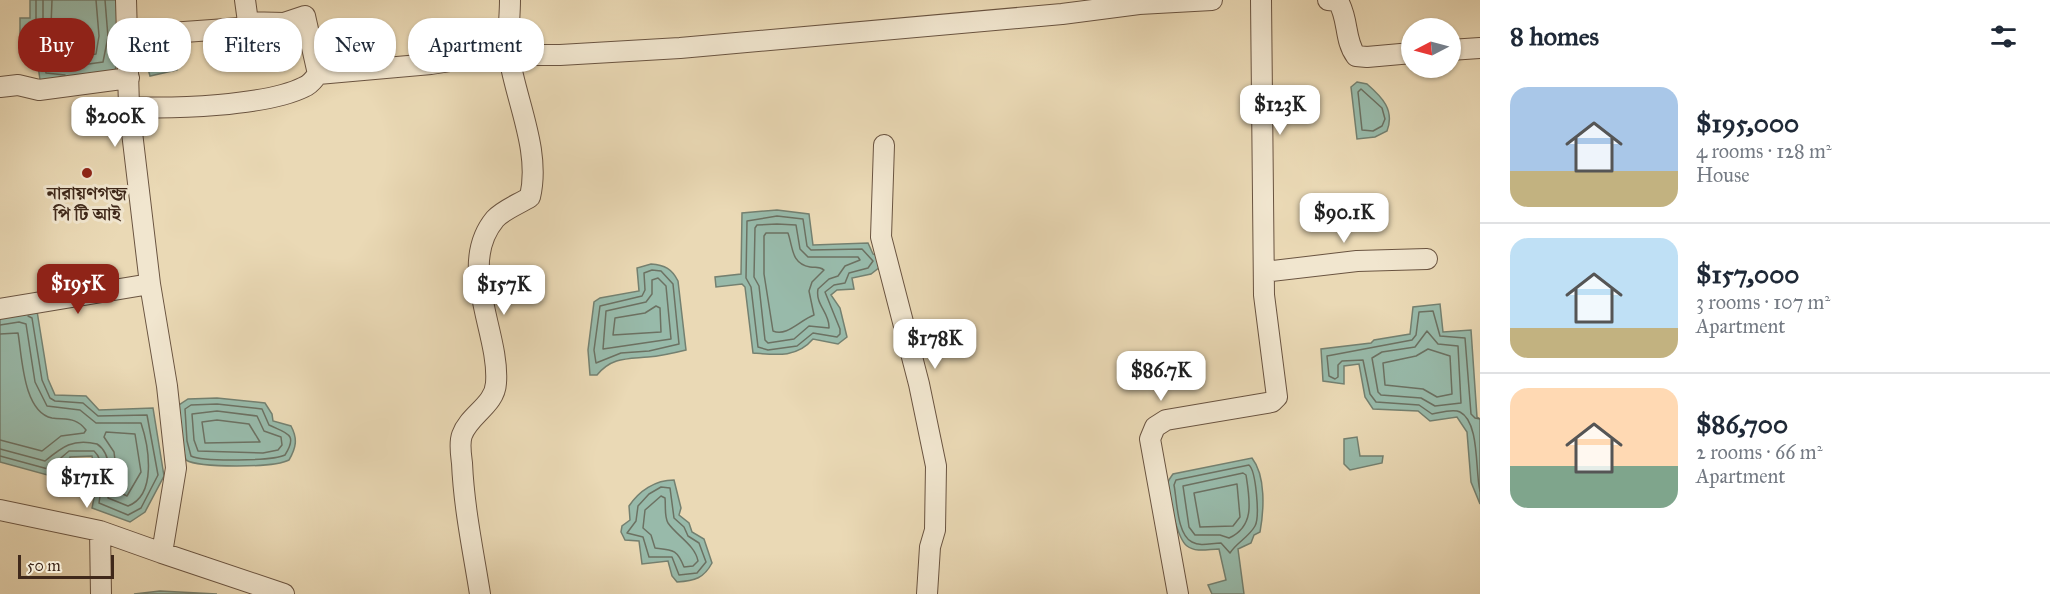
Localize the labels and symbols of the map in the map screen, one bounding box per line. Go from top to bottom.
north arrow [1401,18,1461,78]
pin: $123K [1238,85,1322,136]
pin: $200K [73,97,157,148]
marker: নারায়ণগন্জ পি টি আই [80,166,94,180]
place label: নারায়ণগন্জ পি টি আই [46,182,128,225]
pin: $90.1K [1295,193,1393,244]
pin: $195K [36,264,120,315]
pin: $157K [462,265,546,316]
pin: $178K [893,319,977,370]
pin: $86.7K [1112,351,1210,402]
pin: $171K [45,458,129,509]
scale bar [18,552,114,580]

